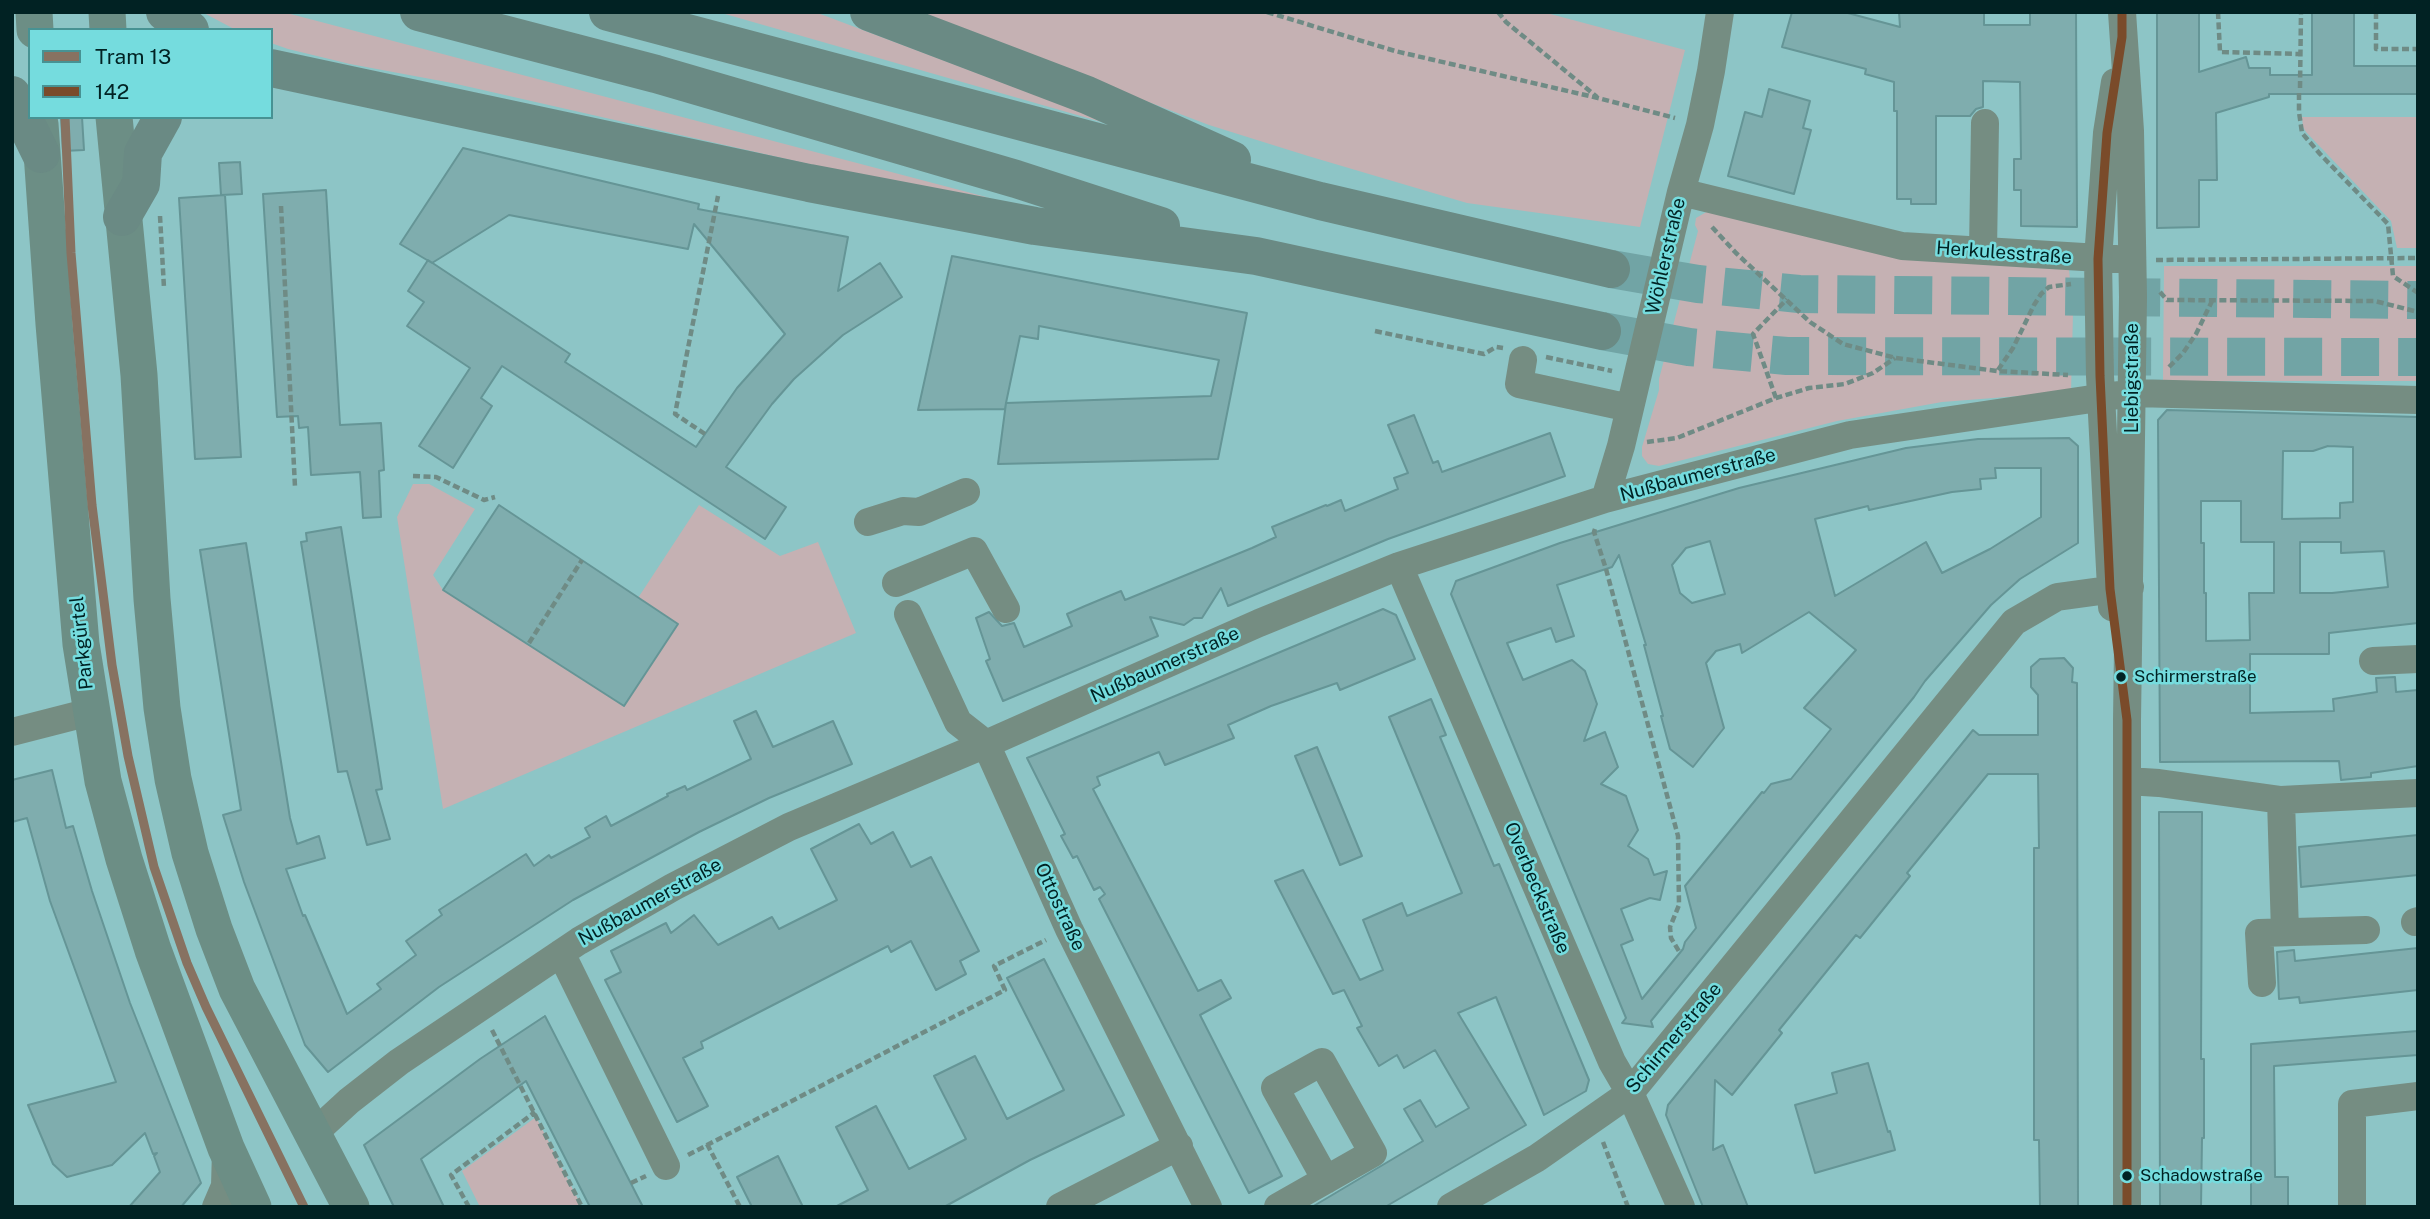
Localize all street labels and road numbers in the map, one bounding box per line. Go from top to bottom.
street label: Wöhlerstraße [1642,196,1690,316]
street label: Herkulesstraße [1935,237,2073,269]
street label: Liebigstraße [2121,323,2143,433]
street label: Nußbaumerstraße [1618,443,1778,507]
street label: Parkgürtel [66,595,98,691]
street label: Nußbaumerstraße [1087,622,1243,708]
street label: Overbeckstraße [1499,819,1575,957]
street label: Nußbaumerstraße [574,853,726,951]
street label: Ottostraße [1030,859,1090,955]
street label: Schirmerstraße [1621,978,1727,1098]

